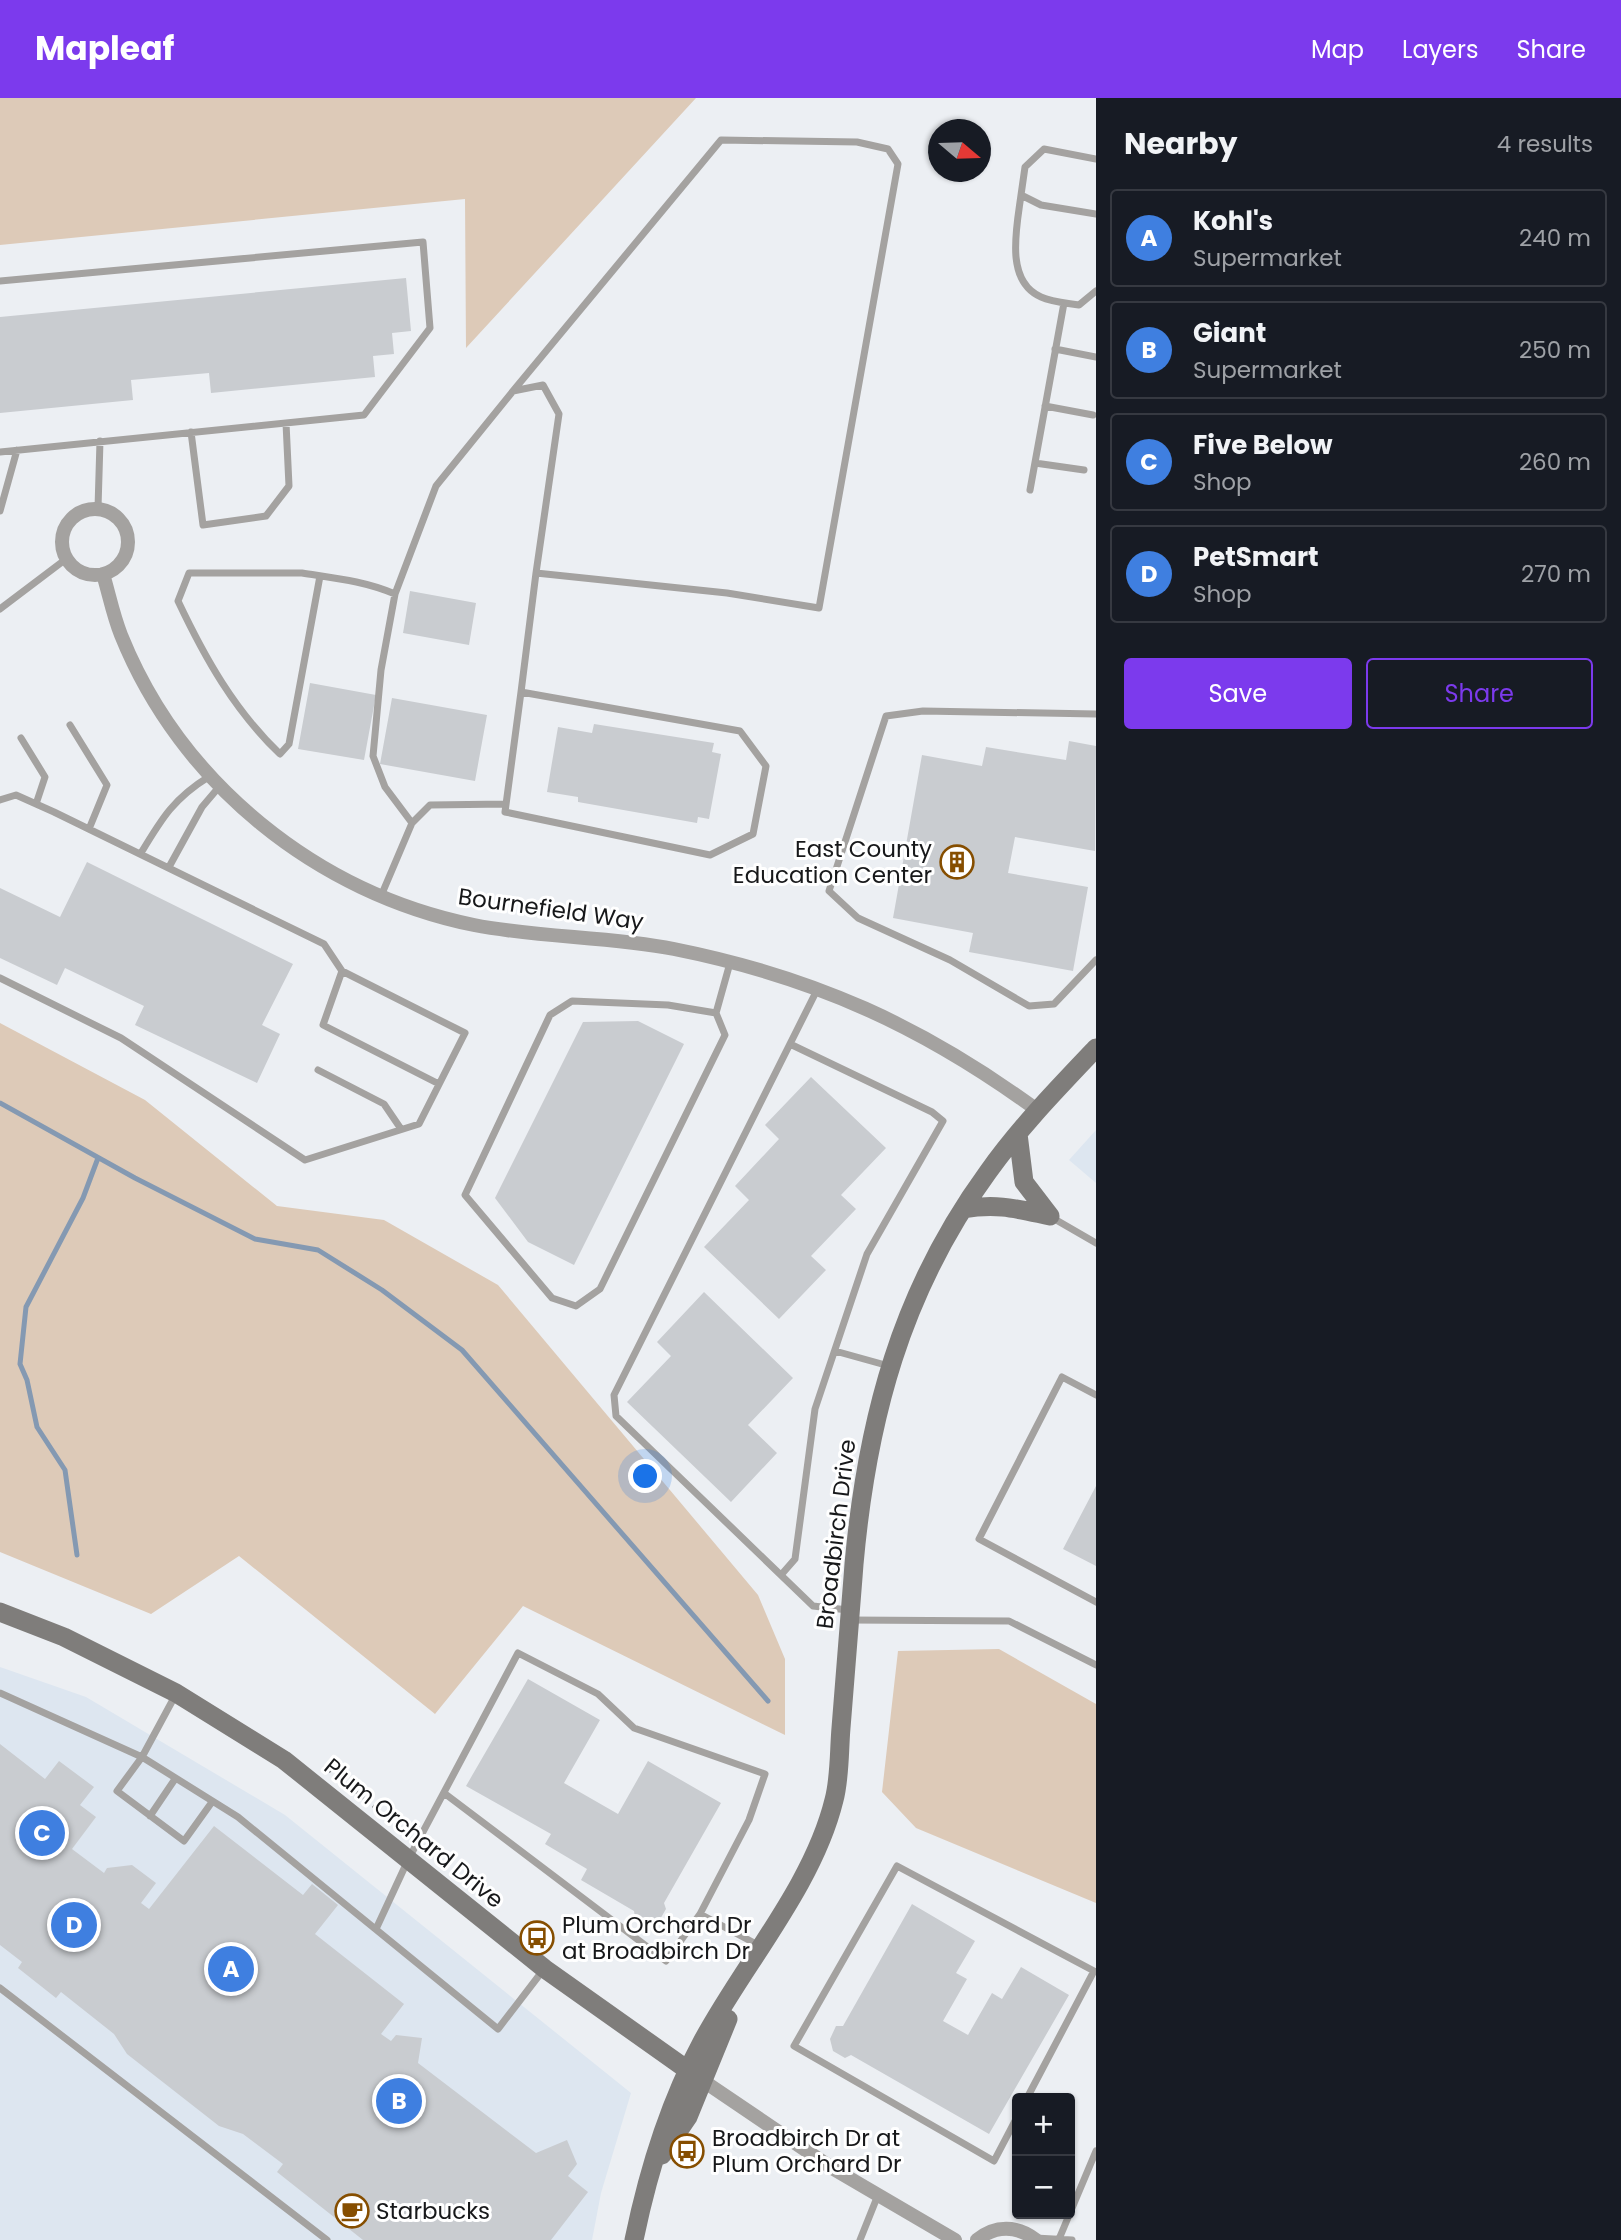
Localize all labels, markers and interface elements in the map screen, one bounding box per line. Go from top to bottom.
text: Mapleaf [35,25,174,72]
text: Map [1311,33,1364,66]
text: Layers [1402,33,1478,66]
text: Share [1516,33,1586,66]
north arrow [928,119,991,182]
text: Nearby [1124,122,1238,165]
text: 4 results [1497,128,1593,160]
text: Kohl's [1193,203,1273,239]
text: A [1141,222,1157,254]
text: 240 m [1519,222,1591,254]
text: Supermarket [1193,242,1342,274]
text: Giant [1193,315,1266,351]
text: B [1141,334,1157,366]
text: 250 m [1519,334,1591,366]
text: Supermarket [1193,354,1342,386]
text: Five Below [1193,427,1333,463]
text: C [1140,446,1158,478]
text: 260 m [1519,446,1591,478]
text: Shop [1193,466,1252,498]
text: PetSmart [1193,539,1319,575]
text: D [1141,558,1157,590]
text: 270 m [1521,558,1591,590]
text: Shop [1193,578,1252,610]
button: Save [1124,658,1352,729]
button: Share [1366,658,1593,729]
place label: East County Education Center [733,833,932,891]
building icon: East County Education Center [938,843,976,881]
street label: Bournefield Way [456,880,646,938]
street label: Broadbirch Drive [808,1437,864,1631]
your location [628,1459,662,1493]
street label: Plum Orchard Drive [318,1751,510,1915]
pin: C [19,1807,65,1859]
pin: D [51,1899,97,1951]
place label: Plum Orchard Dr at Broadbirch Dr [562,1909,752,1967]
bus stop icon: Plum Orchard Dr at Broadbirch Dr [518,1919,556,1957]
pin: A [208,1943,254,1995]
pin: B [376,2075,422,2127]
map controls [1012,2093,1075,2219]
button: + [1012,2093,1075,2156]
place label: Broadbirch Dr at Plum Orchard Dr [712,2122,902,2180]
bus stop icon: Broadbirch Dr at Plum Orchard Dr [668,2132,706,2170]
button: − [1012,2156,1075,2219]
cafe icon: Starbucks [333,2192,371,2230]
place label: Starbucks [376,2195,490,2227]

